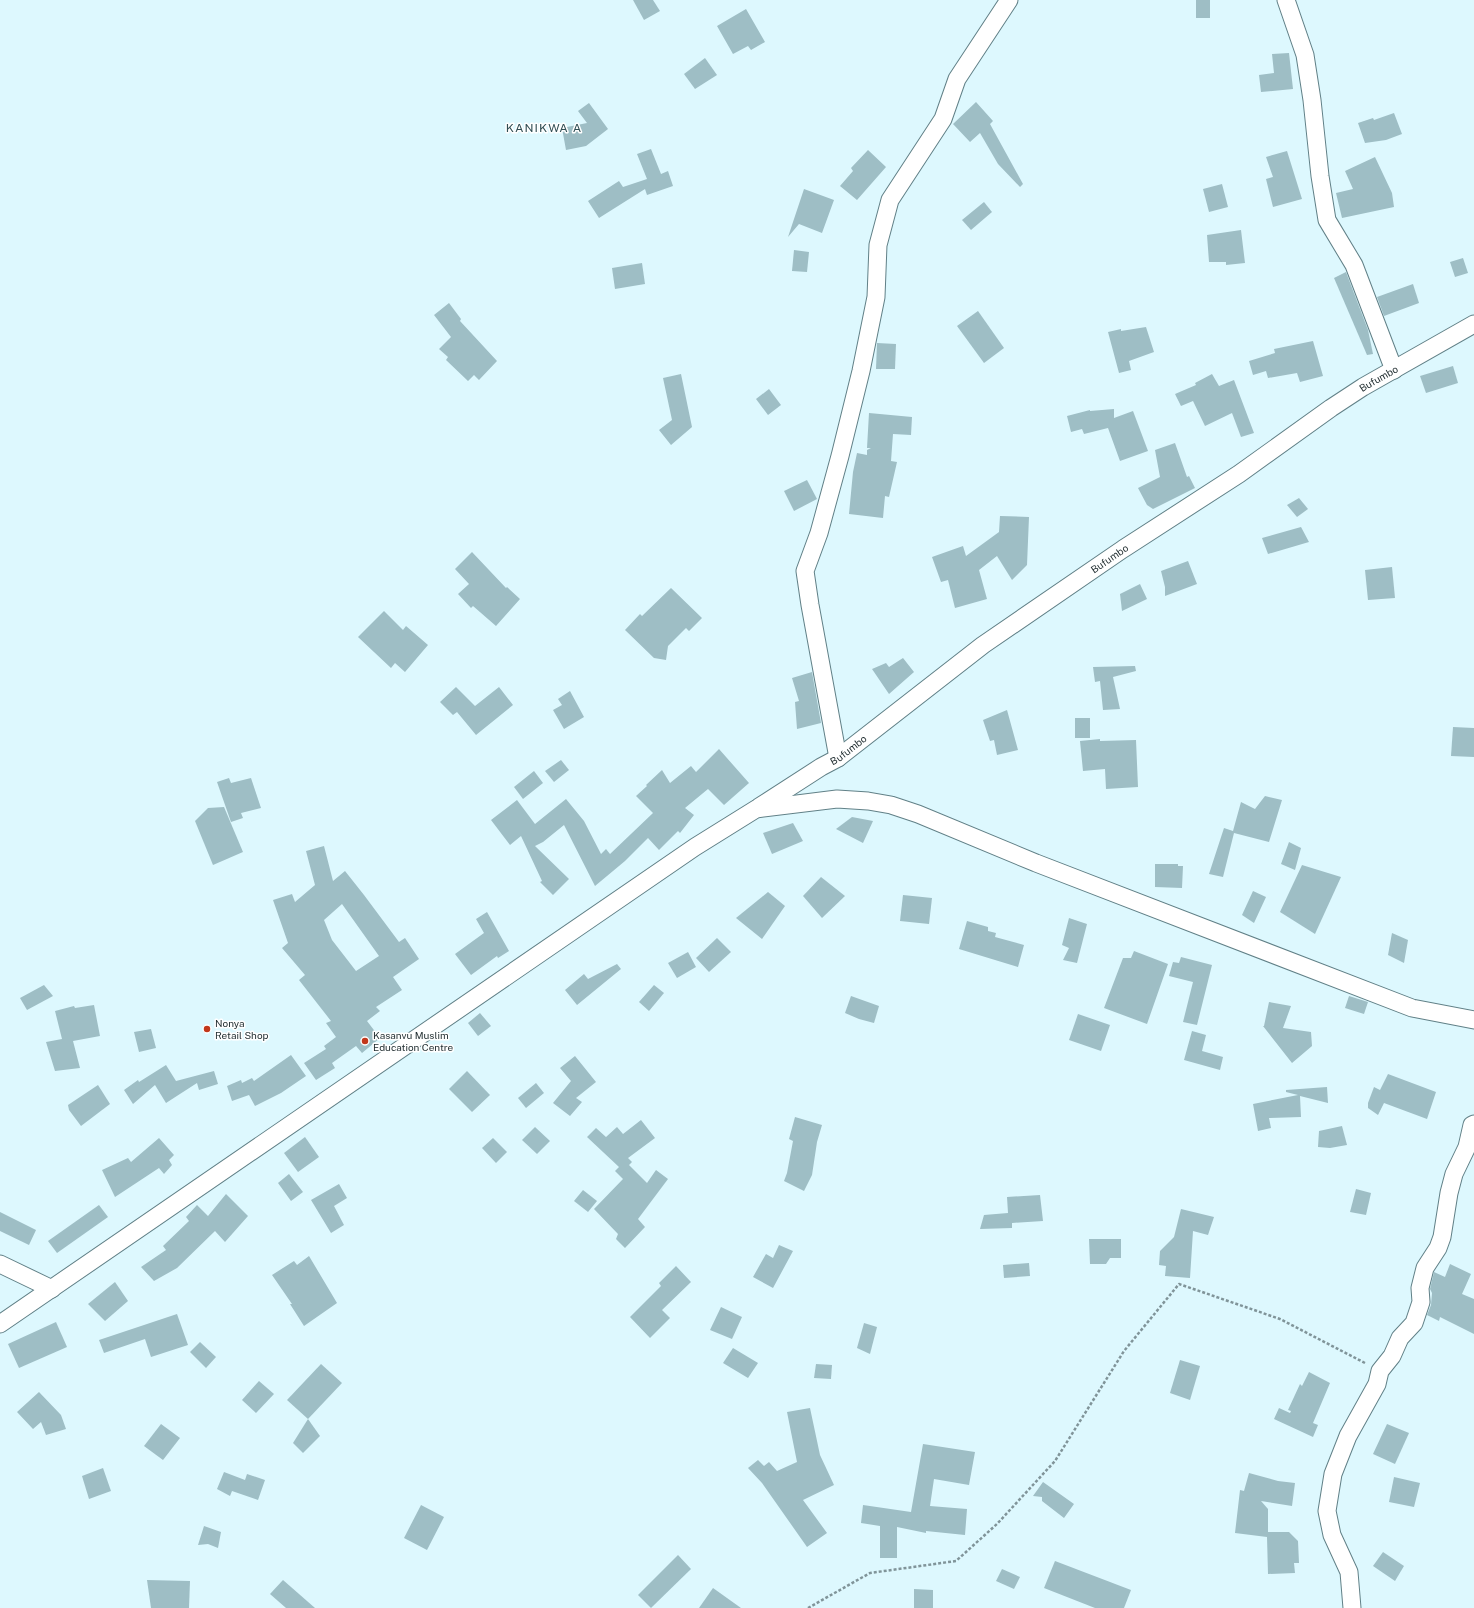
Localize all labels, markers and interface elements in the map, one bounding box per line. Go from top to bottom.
district label: KANIKWA A [506,121,582,135]
street label: Bufumbo [1357,362,1400,394]
street label: Bufumbo [1088,541,1131,575]
street label: Bufumbo [828,732,869,767]
place label: Nonya Retail Shop [215,1017,269,1041]
marker: Nonya Retail Shop [202,1024,212,1034]
place label: Kasanvu Muslim Education Centre [373,1029,454,1053]
marker: Kasanvu Muslim Education Centre [360,1036,370,1046]

